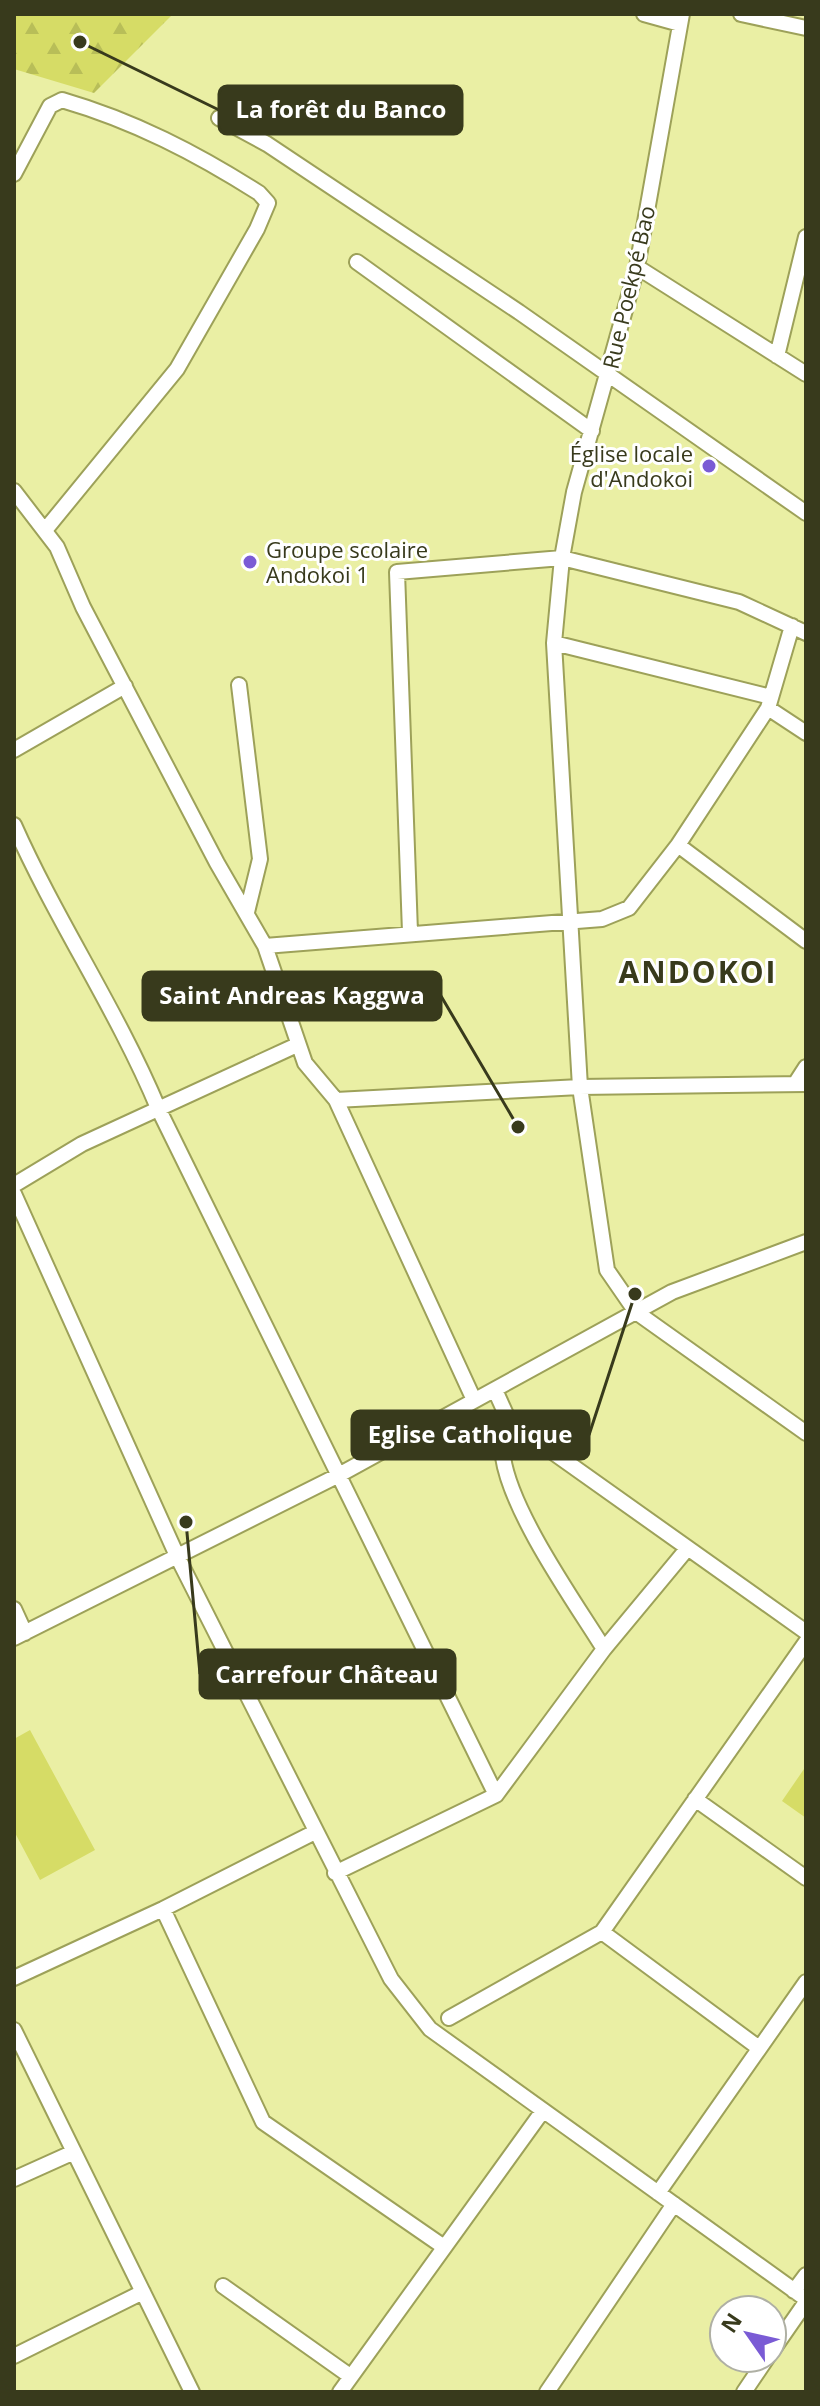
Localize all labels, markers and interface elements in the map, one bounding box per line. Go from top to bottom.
callout: La forêt du Banco [219,86,462,134]
text: La forêt du Banco [236,92,446,125]
street label: Rue Poekpé Bao [595,202,661,372]
place label: Église locale d'Andokoi [570,438,693,493]
marker: Église locale d'Andokoi [700,457,718,475]
place label: Groupe scolaire Andokoi 1 [266,534,428,589]
marker: Groupe scolaire Andokoi 1 [241,553,259,571]
district label: ANDOKOI [619,951,777,992]
callout: Saint Andreas Kaggwa [143,972,441,1020]
text: Saint Andreas Kaggwa [159,978,425,1011]
callout: Eglise Catholique [352,1411,589,1459]
text: Eglise Catholique [368,1417,572,1450]
callout: Carrefour Château [200,1650,455,1698]
text: Carrefour Château [215,1657,439,1690]
north arrow [708,2294,788,2374]
text: N [713,2306,748,2338]

